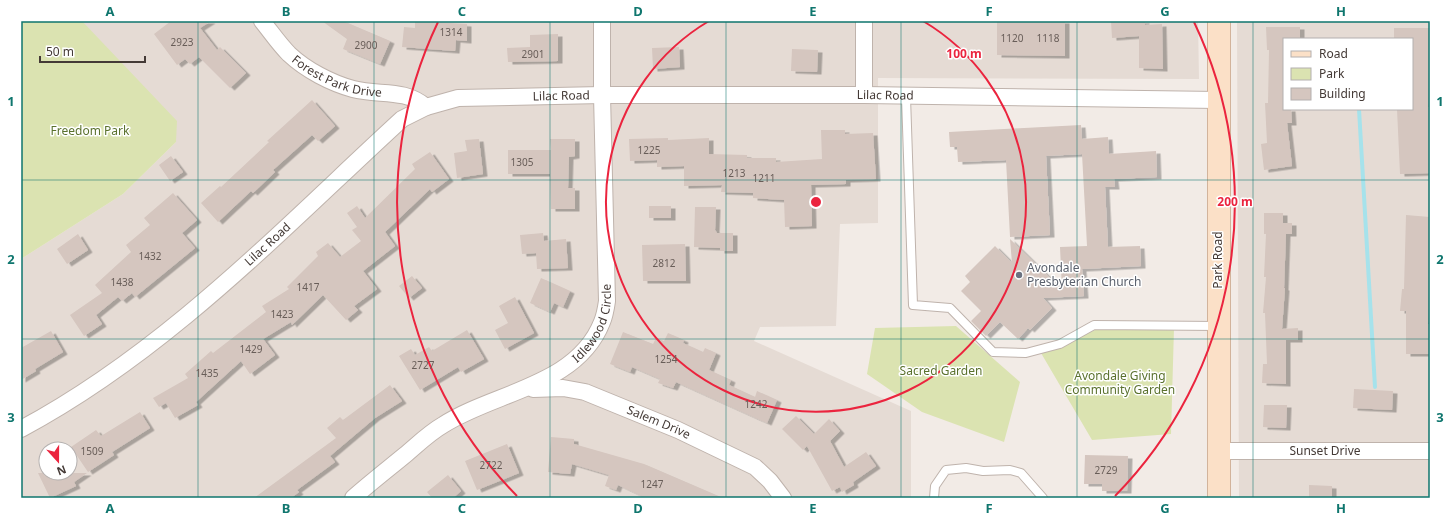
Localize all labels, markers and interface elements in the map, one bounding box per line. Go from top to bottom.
text: A [106,2,115,20]
text: B [282,2,290,20]
text: C [458,2,466,20]
text: D [633,2,643,20]
text: E [809,2,817,20]
text: F [985,2,993,20]
text: G [1160,2,1170,20]
text: H [1336,2,1346,20]
house number: 1314 [440,25,463,39]
house number: 1120 [1001,31,1024,45]
house number: 1118 [1037,31,1060,45]
house number: 2923 [171,35,194,49]
scale bar [40,38,145,64]
house number: 2900 [355,38,378,52]
legend [1283,38,1413,110]
text: 50 m [46,43,74,60]
text: 100 m [946,45,982,62]
text: Road [1319,45,1348,62]
house number: 2901 [522,47,544,61]
street label: Forest Park Drive [288,51,383,101]
text: Park [1319,65,1345,82]
text: Building [1319,85,1366,102]
street label: Lilac Road [533,86,590,104]
street label: Lilac Road [857,86,914,104]
text: 1 [7,92,15,110]
text: 1 [1436,92,1444,110]
park label: Freedom Park [51,122,130,139]
house number: 1225 [638,143,661,157]
house number: 1305 [511,155,534,169]
house number: 1213 [723,166,746,180]
house number: 1211 [753,171,775,185]
text: 200 m [1217,193,1253,210]
centre of rings [809,195,823,209]
street label: Lilac Road [241,218,294,269]
street label: Park Road [1209,231,1226,289]
house number: 1432 [139,249,162,263]
text: 2 [7,250,15,268]
text: 2 [1436,250,1444,268]
house number: 2812 [653,256,676,270]
place label: Avondale Presbyterian Church [1027,259,1141,290]
marker: Avondale Presbyterian Church [1014,270,1024,280]
house number: 1438 [111,275,134,289]
house number: 1417 [297,280,320,294]
street label: Idlewood Circle [568,283,615,366]
house number: 1423 [271,307,294,321]
house number: 1429 [240,342,263,356]
house number: 1254 [655,352,678,366]
house number: 2727 [412,358,435,372]
park label: Sacred Garden [900,362,982,379]
house number: 1435 [196,366,219,380]
park label: Avondale Giving Community Garden [1065,367,1175,398]
house number: 1242 [745,397,768,411]
street label: Salem Drive [625,401,694,443]
text: 3 [7,408,15,426]
text: 3 [1436,408,1444,426]
north arrow [38,441,78,481]
street label: Sunset Drive [1289,442,1361,459]
house number: 1509 [81,444,104,458]
house number: 2722 [480,458,503,472]
text: N [55,462,69,479]
house number: 2729 [1095,463,1118,477]
house number: 1247 [641,477,664,491]
text: A [106,499,115,517]
text: B [282,499,290,517]
text: C [458,499,466,517]
text: D [633,499,643,517]
text: E [809,499,817,517]
text: F [985,499,993,517]
text: G [1160,499,1170,517]
text: H [1336,499,1346,517]

